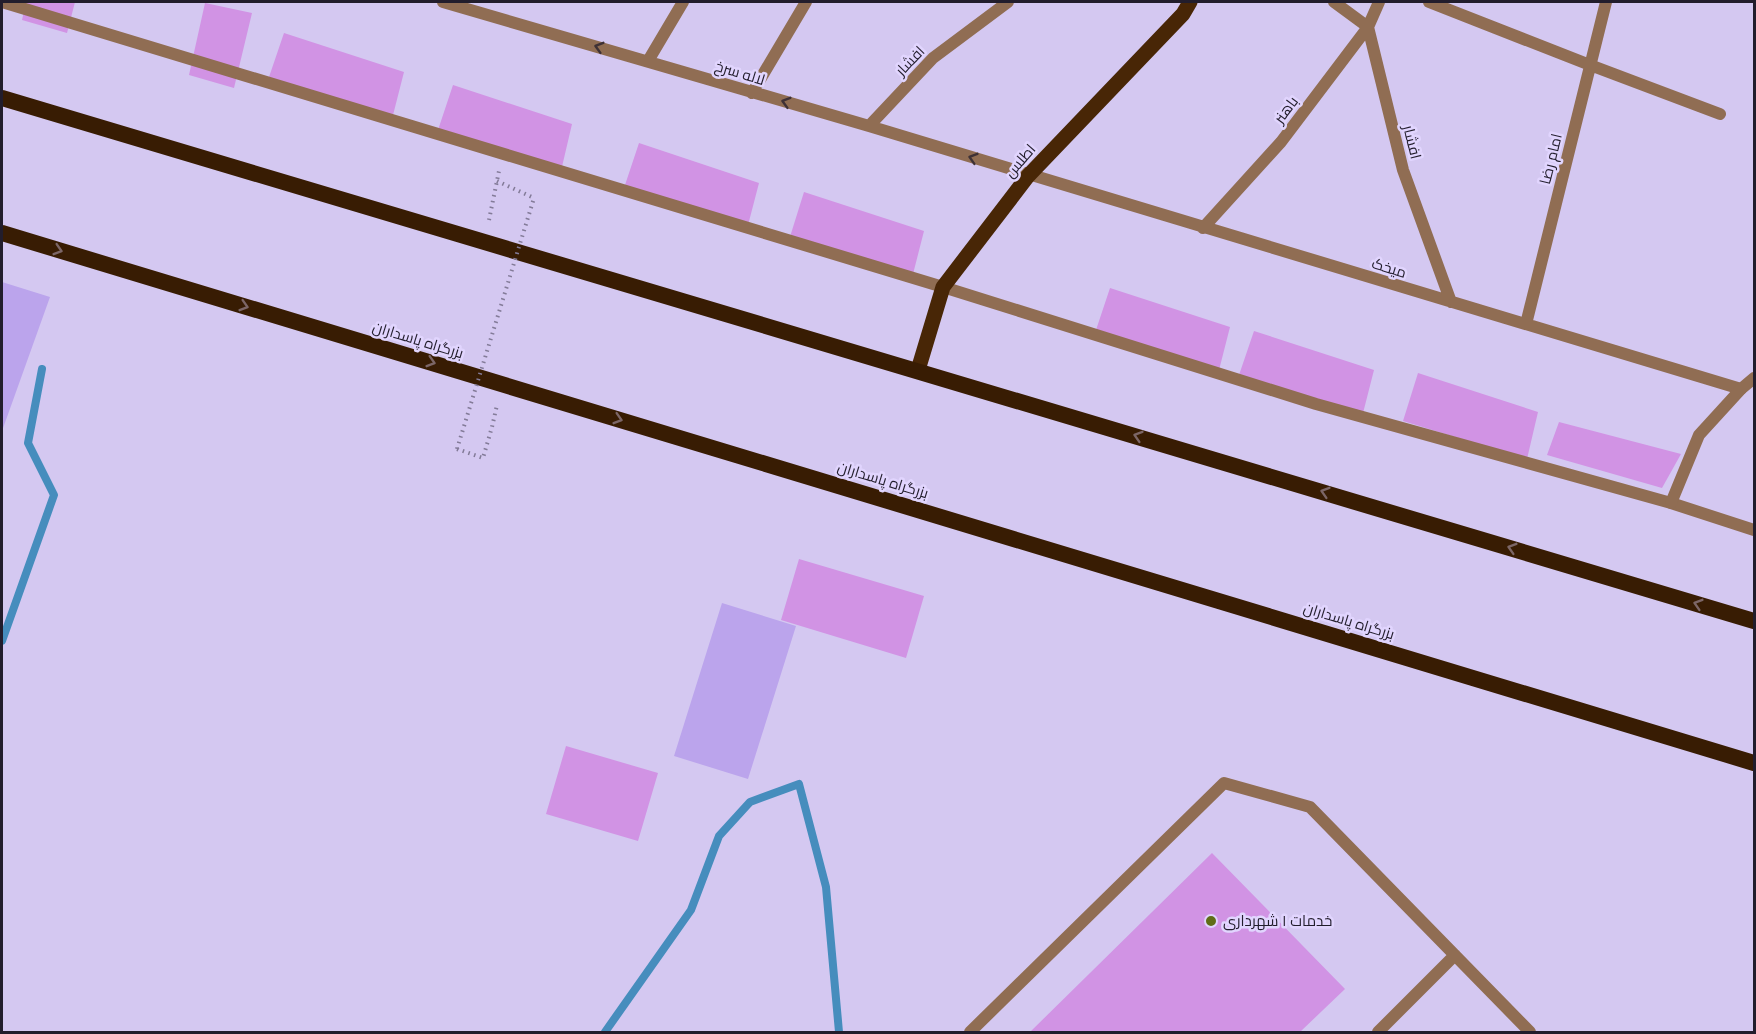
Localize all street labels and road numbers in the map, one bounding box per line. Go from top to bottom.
street label: افشار [891,42,928,80]
street label: لاله سرخ [712,57,767,91]
street label: باهنر [1269,93,1302,128]
street label: افشار [1399,122,1425,161]
street label: امام رضا [1536,132,1567,186]
street label: اطلس [1001,141,1040,182]
street label: میخک [1369,254,1409,282]
street label: بزرگراه پاسداران [370,318,466,363]
street label: بزرگراه پاسداران [835,458,931,503]
street label: بزرگراه پاسداران [1301,599,1397,644]

